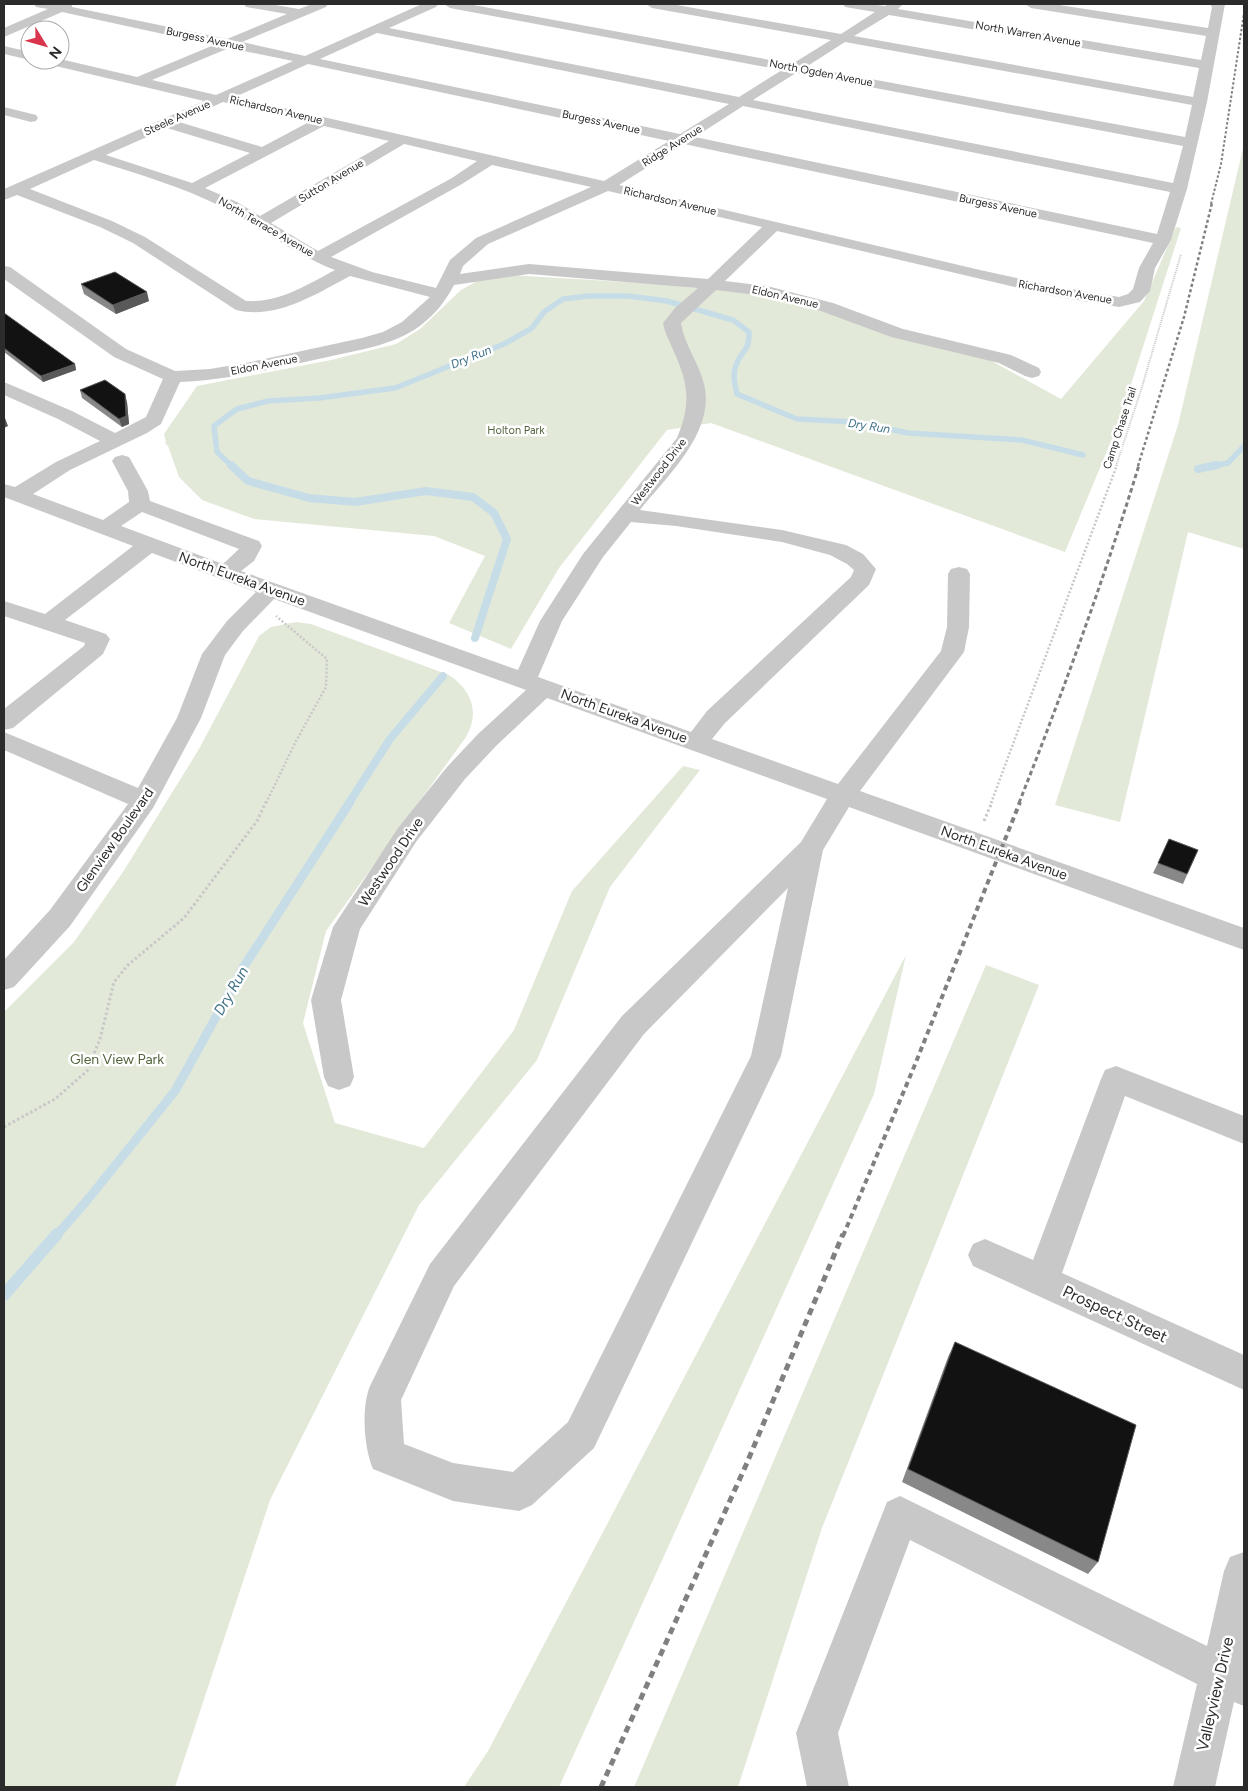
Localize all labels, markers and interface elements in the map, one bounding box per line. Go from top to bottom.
street label: North Warren Avenue [974,18,1082,50]
north arrow [20,20,70,70]
street label: Burgess Avenue [165,24,245,54]
text: N [45,43,65,62]
street label: North Ogden Avenue [768,57,874,89]
street label: Richardson Avenue [228,93,324,127]
street label: Steele Avenue [142,98,212,138]
street label: Burgess Avenue [561,107,641,137]
street label: Ridge Avenue [640,122,704,170]
street label: Sutton Avenue [296,156,366,206]
street label: Richardson Avenue [622,184,718,218]
street label: Burgess Avenue [958,191,1038,221]
street label: North Terrace Avenue [216,194,316,260]
street label: Richardson Avenue [1017,277,1113,307]
street label: Eldon Avenue [751,283,819,311]
water label: Dry Run [449,342,494,371]
street label: Eldon Avenue [229,352,299,378]
street label: Camp Chase Trail [1101,385,1139,471]
water label: Dry Run [847,416,891,436]
park label: Holton Park [487,424,545,437]
street label: Westwood Drive [629,436,689,508]
street label: North Eureka Avenue [176,548,308,610]
street label: North Eureka Avenue [558,685,690,747]
street label: Glenview Boulevard [73,784,157,896]
street label: Westwood Drive [355,814,427,910]
street label: North Eureka Avenue [938,822,1070,884]
water label: Dry Run [210,963,252,1019]
park label: Glen View Park [70,1051,164,1068]
street label: Prospect Street [1060,1282,1170,1346]
street label: Valleyview Drive [1193,1635,1237,1753]

